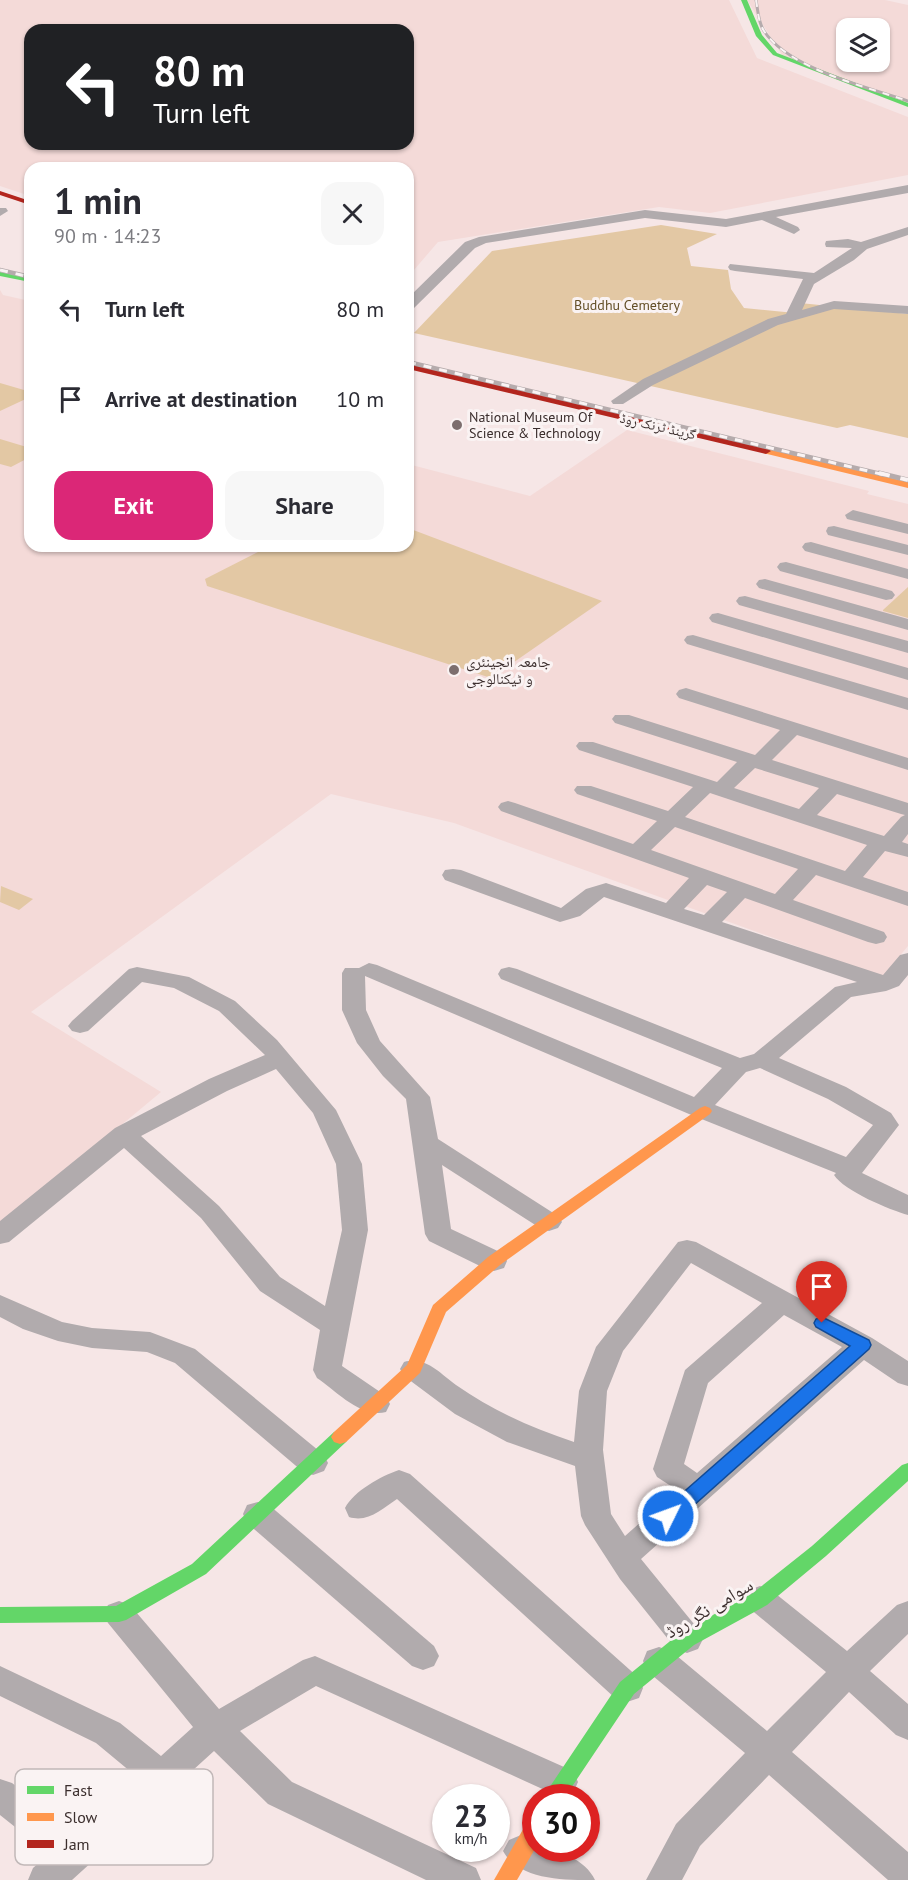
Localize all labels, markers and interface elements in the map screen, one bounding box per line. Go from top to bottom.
map controls [836,18,890,72]
button: layers [836,18,890,72]
text: 80 m [153,43,245,98]
icon: left [54,48,132,126]
text: Turn left [153,96,250,130]
text: 1 min [54,177,142,224]
button: close [321,182,384,245]
text: 90 m · 14:23 [54,223,161,249]
icon: left [54,293,87,326]
text: Turn left [105,295,185,323]
text: 80 m [336,295,384,323]
park label: Buddhu Cemetery [574,296,680,314]
icon: arrive [54,383,87,416]
text: Arrive at destination [105,385,297,413]
text: 10 m [336,385,384,413]
place label: National Museum Of Science & Technology [469,408,601,442]
street label: گرینڈ ٹرنک روڈ [618,409,698,444]
marker: National Museum Of Science & Technology [450,418,464,432]
button: Exit [54,471,213,540]
button: Share [225,471,384,540]
place label: جامعہ انجینئری و ٹیکنالوجی [466,652,551,689]
marker: جامعہ انجینئری و ٹیکنالوجی [447,663,461,677]
pin [796,1261,847,1323]
icon: arrive [805,1270,838,1303]
position arrow [636,1484,700,1548]
street label: سوامی نگر روڈ [661,1573,757,1643]
legend [15,1769,213,1865]
text: Fast [64,1780,93,1800]
speed limit sign: 30 [522,1784,600,1862]
text: 23 [454,1796,488,1835]
text: Slow [64,1807,98,1827]
text: km/h [455,1829,487,1848]
text: Jam [63,1834,90,1854]

